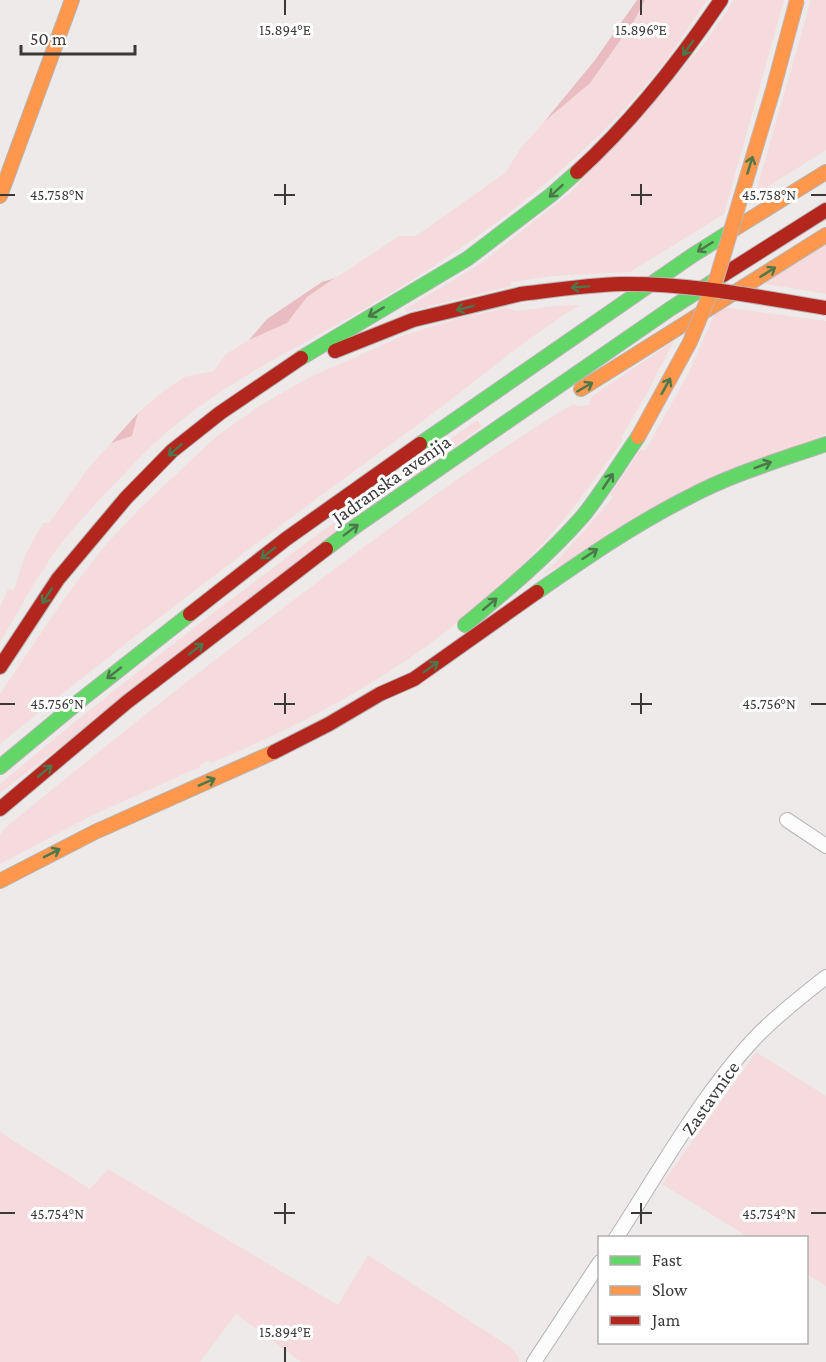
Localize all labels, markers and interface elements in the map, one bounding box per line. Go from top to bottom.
scale bar [21,18,135,56]
text: 15.894°E [259,22,311,38]
text: 15.896°E [615,22,667,38]
text: 50 m [30,29,67,49]
one-way arrow [682,39,694,56]
one-way arrow [746,156,757,175]
one-way arrow [549,184,564,198]
text: 45.758°N [30,187,84,203]
text: 45.758°N [742,187,796,203]
one-way arrow [697,242,714,254]
one-way arrow [759,265,776,277]
one-way arrow [571,282,591,293]
one-way arrow [455,302,474,314]
one-way arrow [368,306,385,318]
one-way arrow [660,378,672,395]
one-way arrow [576,380,593,392]
street label: Jadranska avenija [326,430,455,530]
one-way arrow [168,443,183,457]
one-way arrow [753,458,772,469]
one-way arrow [602,473,614,490]
one-way arrow [343,524,359,537]
one-way arrow [260,547,276,560]
one-way arrow [582,548,599,561]
one-way arrow [40,587,52,604]
one-way arrow [482,598,498,611]
one-way arrow [188,642,204,655]
one-way arrow [422,661,439,673]
one-way arrow [106,667,122,680]
text: 45.756°N [30,696,84,712]
text: 45.756°N [742,696,796,712]
one-way arrow [37,765,53,778]
one-way arrow [197,776,215,787]
one-way arrow [42,847,60,859]
street label: Zastavnice [676,1057,744,1139]
text: 45.754°N [30,1206,84,1222]
text: 45.754°N [742,1206,796,1222]
legend [598,1236,808,1344]
text: Fast [652,1250,683,1270]
text: Slow [652,1280,688,1300]
text: Jam [650,1310,681,1330]
text: 15.894°E [259,1324,311,1340]

